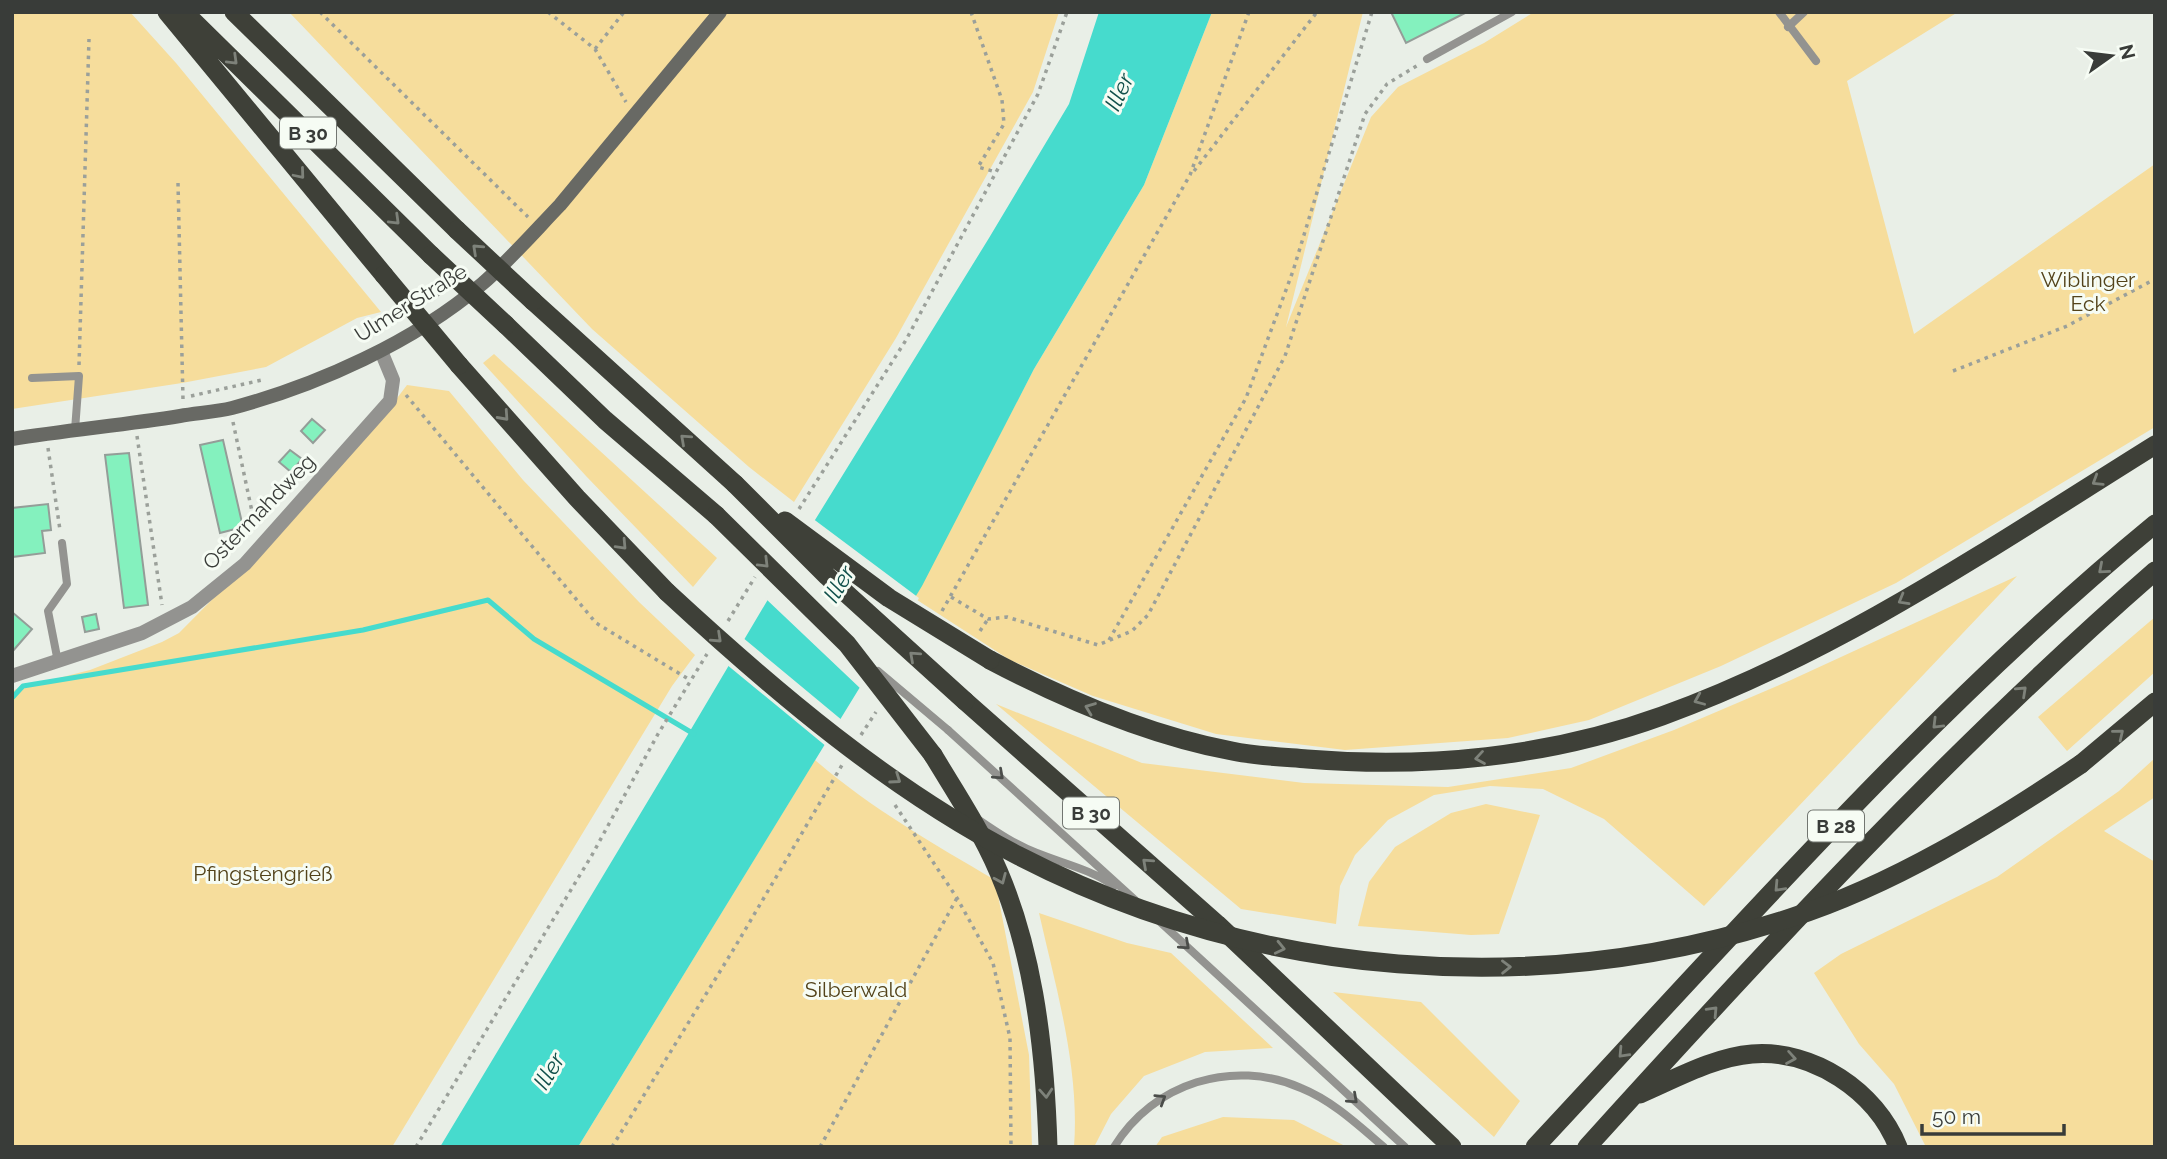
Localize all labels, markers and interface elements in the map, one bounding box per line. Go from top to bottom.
north arrow [2076,21,2146,91]
text: N [2115,42,2140,62]
one-way arrow [225,52,237,64]
water label: Iller [1098,68,1139,115]
road number: B 30 [280,118,336,148]
one-way arrow [292,166,304,179]
one-way arrow [387,211,400,224]
one-way arrow [472,245,485,257]
street label: Ulmer Straße [350,258,471,347]
park label: Wiblinger Eck [2041,267,2136,316]
one-way arrow [496,408,508,421]
one-way arrow [680,434,693,447]
street label: Ostermahdweg [197,449,320,574]
one-way arrow [2091,473,2104,486]
one-way arrow [614,537,627,550]
one-way arrow [756,555,768,567]
water label: Iller [817,560,860,607]
one-way arrow [2098,561,2111,573]
one-way arrow [1898,592,1910,605]
one-way arrow [709,630,722,643]
one-way arrow [909,651,922,664]
one-way arrow [2013,687,2026,700]
one-way arrow [1694,692,1706,706]
one-way arrow [1085,702,1097,716]
one-way arrow [1932,715,1945,728]
one-way arrow [2111,729,2123,742]
one-way arrow [1474,750,1486,765]
one-way arrow [991,767,1004,779]
one-way arrow [888,771,901,783]
road number: B 30 [1063,798,1119,828]
road number: B 28 [1808,810,1864,842]
one-way arrow [1142,859,1155,871]
park label: Pfingstengrieß [193,861,333,886]
one-way arrow [992,873,1006,885]
one-way arrow [1774,879,1787,892]
one-way arrow [1177,937,1190,950]
one-way arrow [1274,940,1286,954]
one-way arrow [1502,959,1512,975]
park label: Silberwald [805,977,907,1002]
one-way arrow [1704,1006,1717,1019]
one-way arrow [1618,1045,1631,1058]
water label: Iller [527,1047,570,1094]
one-way arrow [1785,1050,1797,1065]
one-way arrow [1038,1088,1053,1099]
one-way arrow [1345,1091,1358,1103]
scale bar [1922,1092,2064,1136]
one-way arrow [1154,1094,1167,1107]
text: 50 m [1932,1104,1981,1129]

